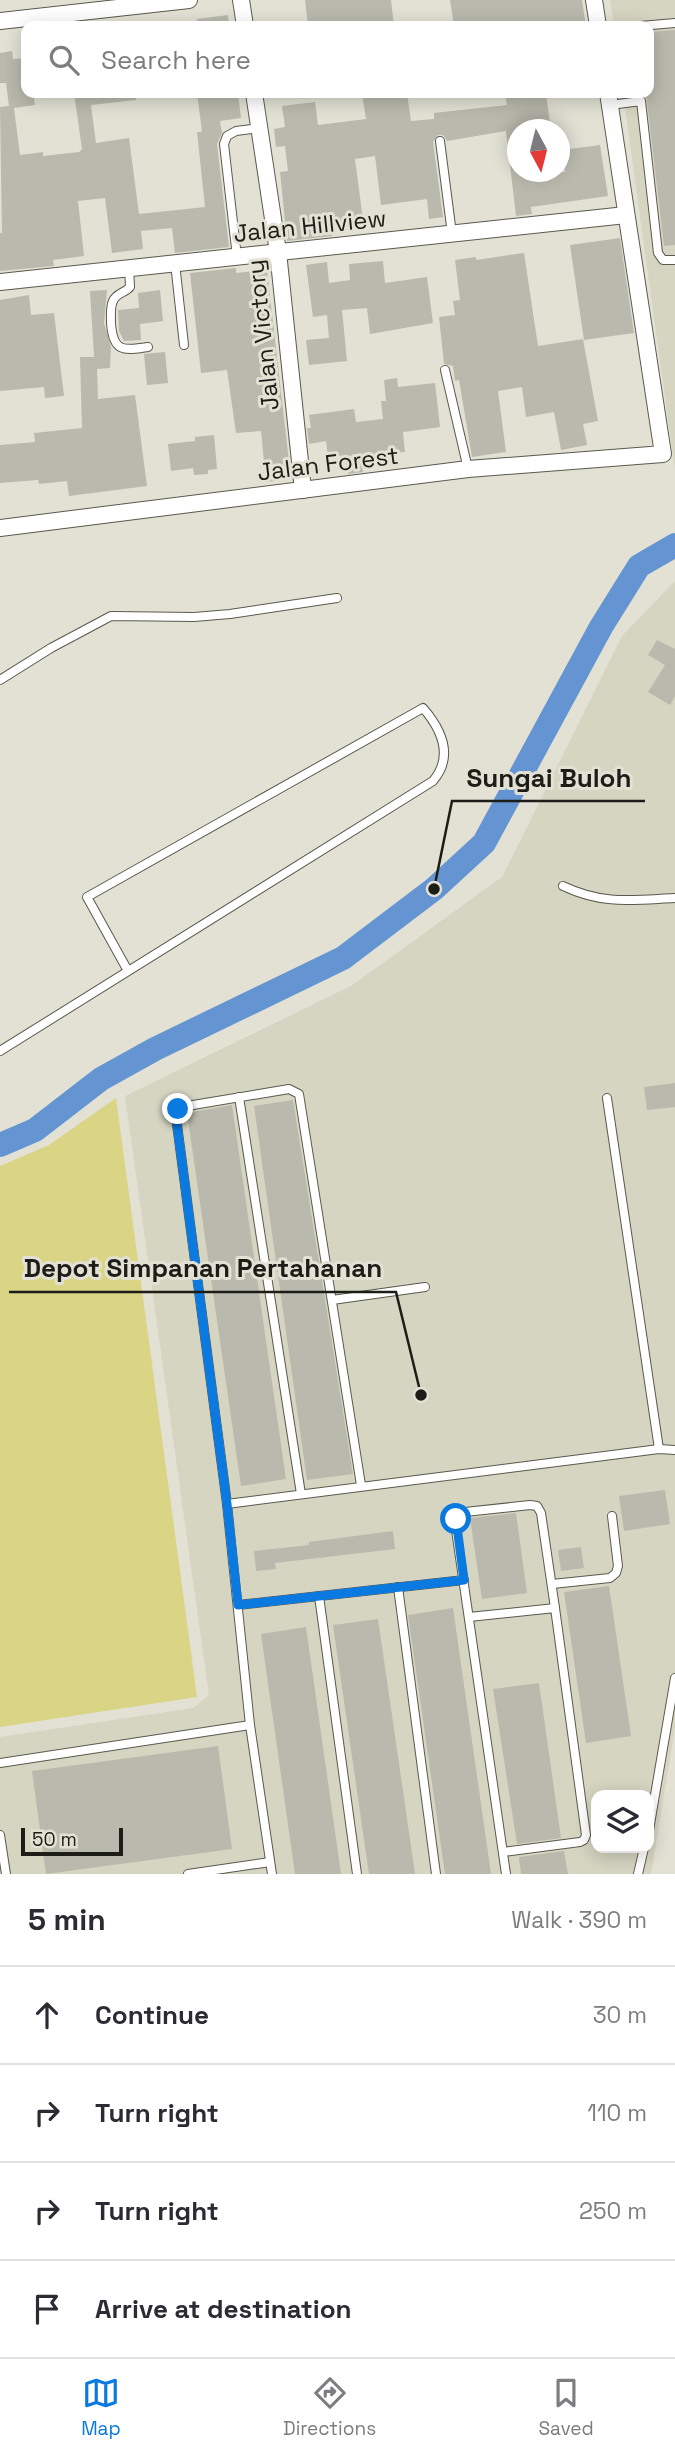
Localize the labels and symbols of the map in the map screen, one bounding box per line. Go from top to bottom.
north arrow [507,119,570,182]
street label: Jalan Hillview [232,202,388,249]
street label: Jalan Victory [239,258,286,412]
street label: Jalan Forest [256,439,400,488]
callout: Sungai Buloh [452,754,645,801]
text: Sungai Buloh [466,761,632,795]
route end [162,1093,193,1124]
callout: Depot Simpanan Pertahanan [9,1245,396,1292]
text: Depot Simpanan Pertahanan [24,1251,382,1285]
route start [440,1503,471,1534]
scale bar [21,1825,122,1857]

